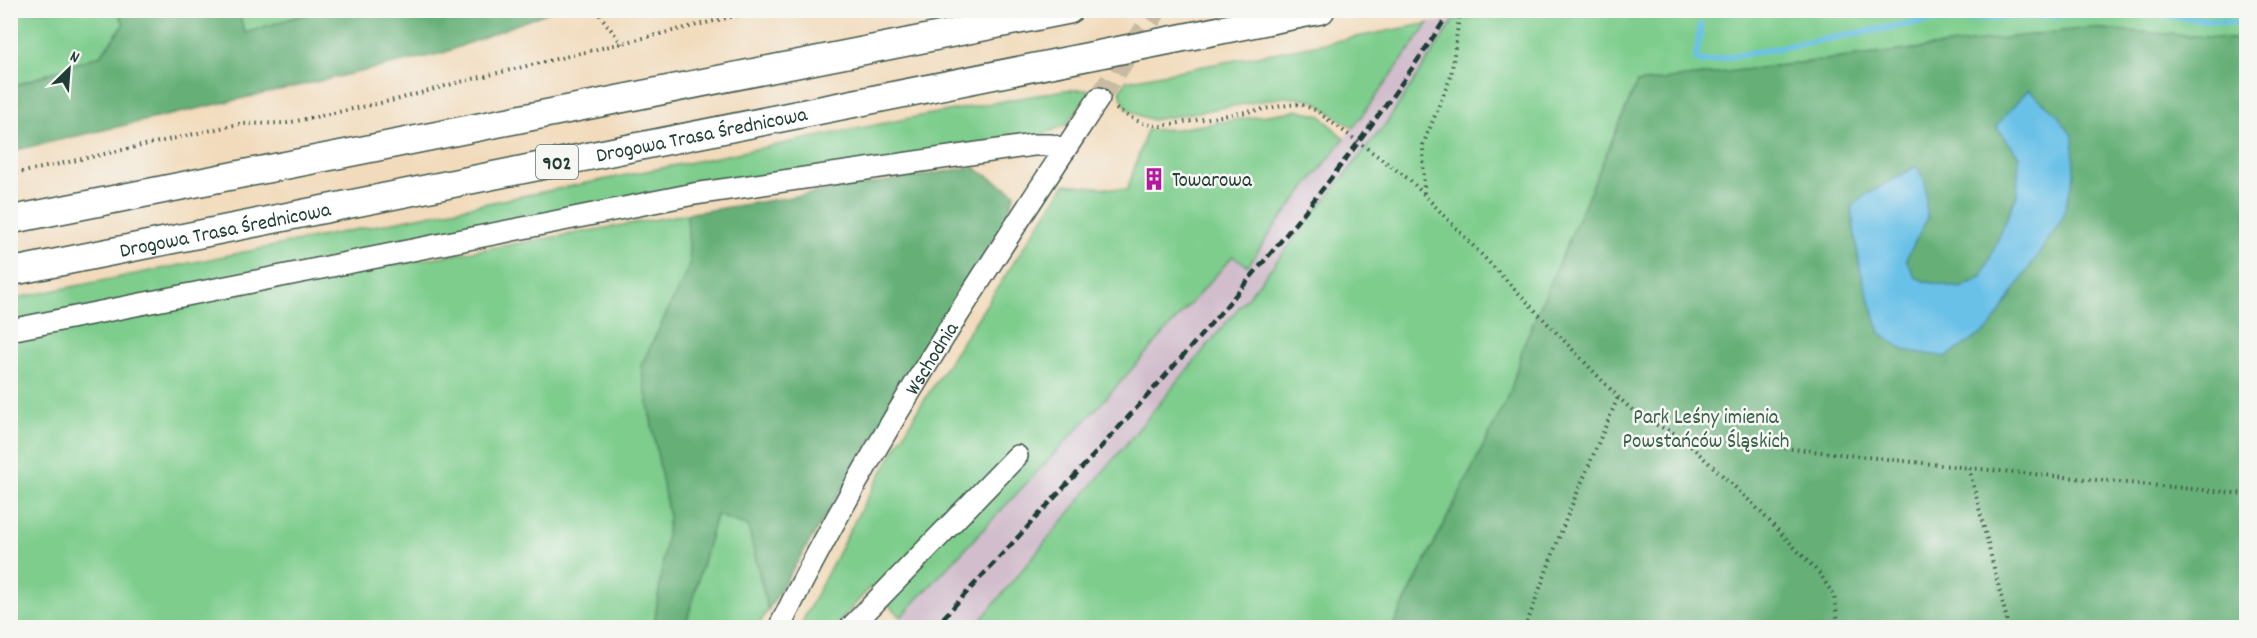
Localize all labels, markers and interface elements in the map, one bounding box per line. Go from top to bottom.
north arrow [39,39,99,99]
text: N [66,46,83,70]
street label: Drogowa Trasa Średnicowa [594,101,811,173]
road number: 902 [536,145,578,179]
building icon: Towarowa [1141,166,1167,192]
place label: Towarowa [1172,167,1253,197]
street label: Drogowa Trasa Średnicowa [117,196,335,268]
street label: Wschodnia [899,316,968,402]
park label: Park Leśny imienia Powstańców Śląskich [1623,404,1789,458]

